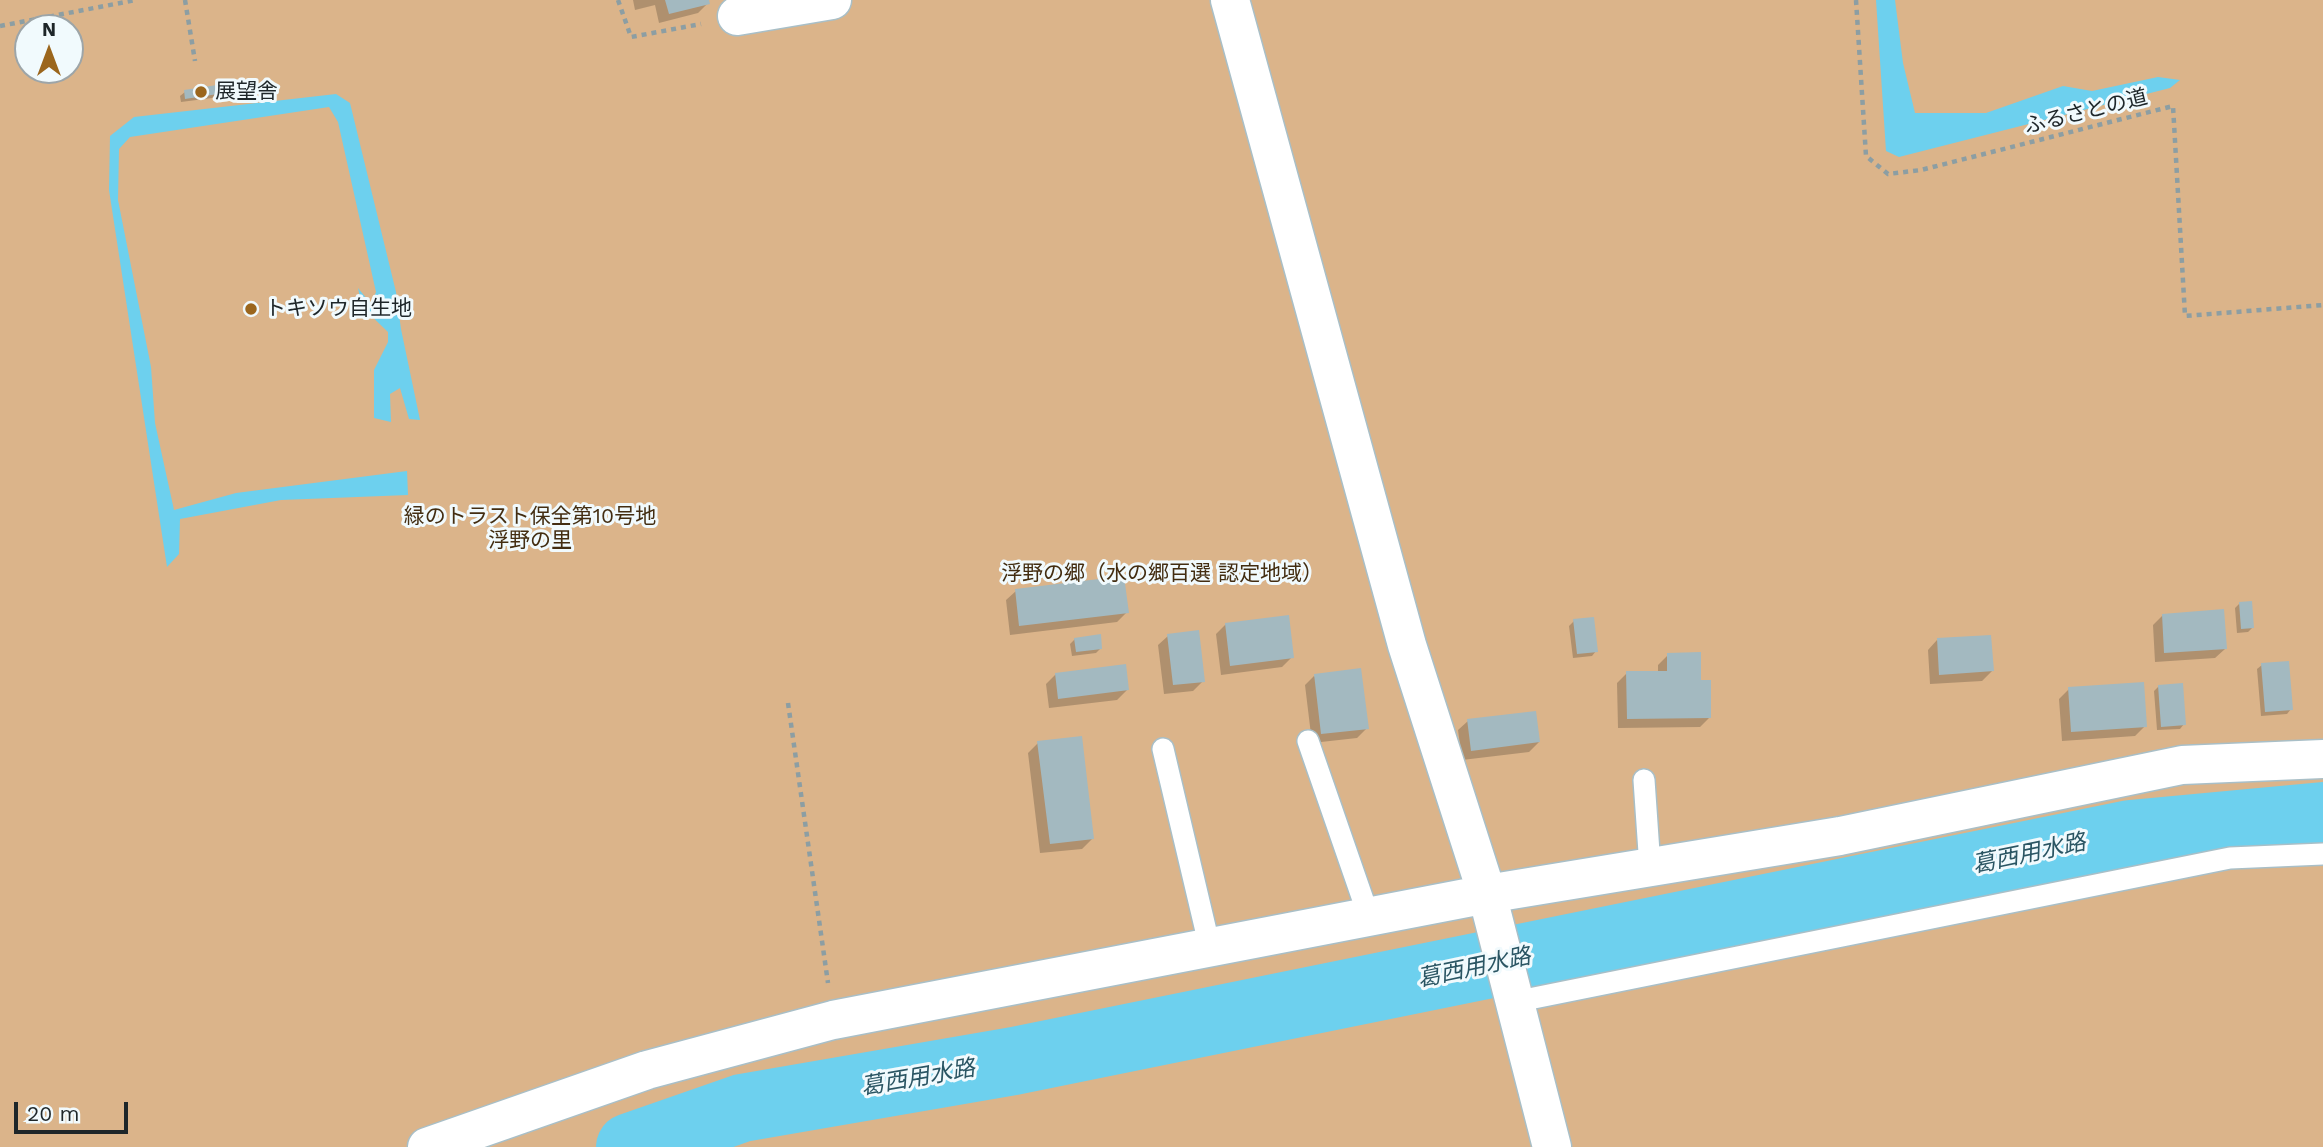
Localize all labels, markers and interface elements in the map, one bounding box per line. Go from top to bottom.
north arrow [14,14,84,84]
text: N [42,18,56,41]
place label: 展望舎 [215,79,278,105]
marker: 展望舎 [193,84,209,100]
street label: ふるさとの道 [2022,85,2150,139]
place label: トキソウ自生地 [265,296,412,322]
marker: トキソウ自生地 [243,301,259,317]
park label: 緑のトラスト保全第10号地 浮野の里 [404,504,656,554]
park label: 浮野の郷（水の郷百選 認定地域） [1001,561,1323,587]
water label: 葛西用水路 [1970,829,2088,879]
water label: 葛西用水路 [1415,943,1533,993]
water label: 葛西用水路 [859,1054,977,1102]
scale bar [18,1088,131,1132]
text: 20 m [27,1101,79,1126]

